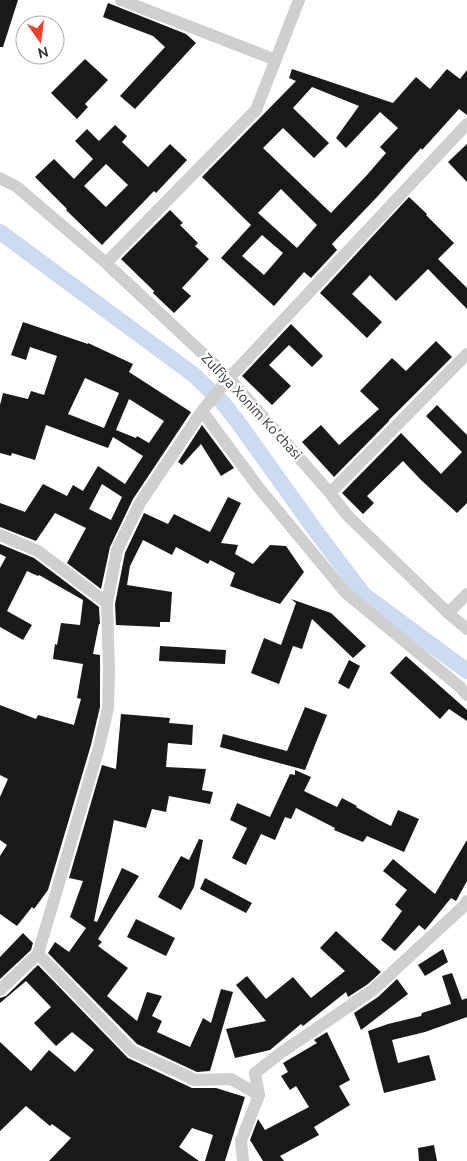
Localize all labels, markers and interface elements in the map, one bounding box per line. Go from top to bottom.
north arrow [15,15,65,65]
text: N [36,44,50,62]
street label: Zulfiya Xonim Ko'chasi [199,350,305,462]

